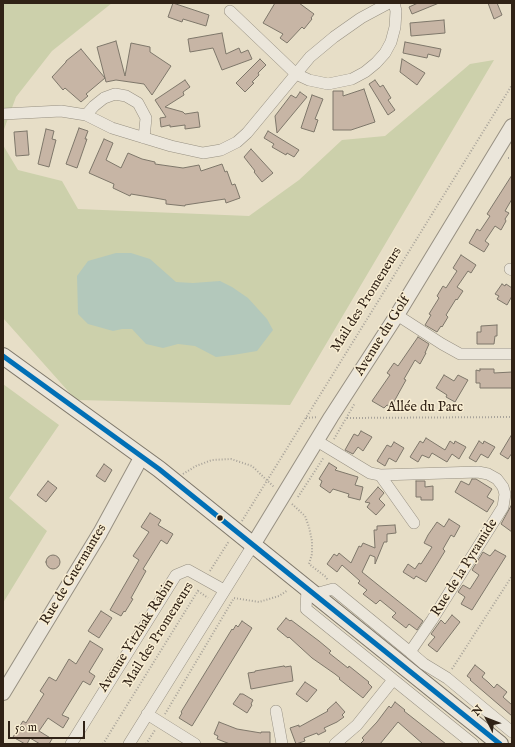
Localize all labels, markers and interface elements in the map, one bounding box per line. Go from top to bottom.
street label: Mail des Promeneurs [328,244,406,356]
street label: Avenue du Golf [352,293,414,379]
street label: Allée du Parc [387,400,463,416]
unlabelled marker [215,513,225,523]
street label: Rue de la Pyramide [428,516,502,620]
street label: Rue de Guermantes [37,522,111,628]
street label: Avenue Yitzhak Rabin [95,577,179,695]
street label: Mail des Promeneurs [120,579,198,691]
north arrow [467,699,507,739]
text: N [470,703,486,719]
scale bar [10,713,87,739]
text: 50 m [15,720,37,735]

